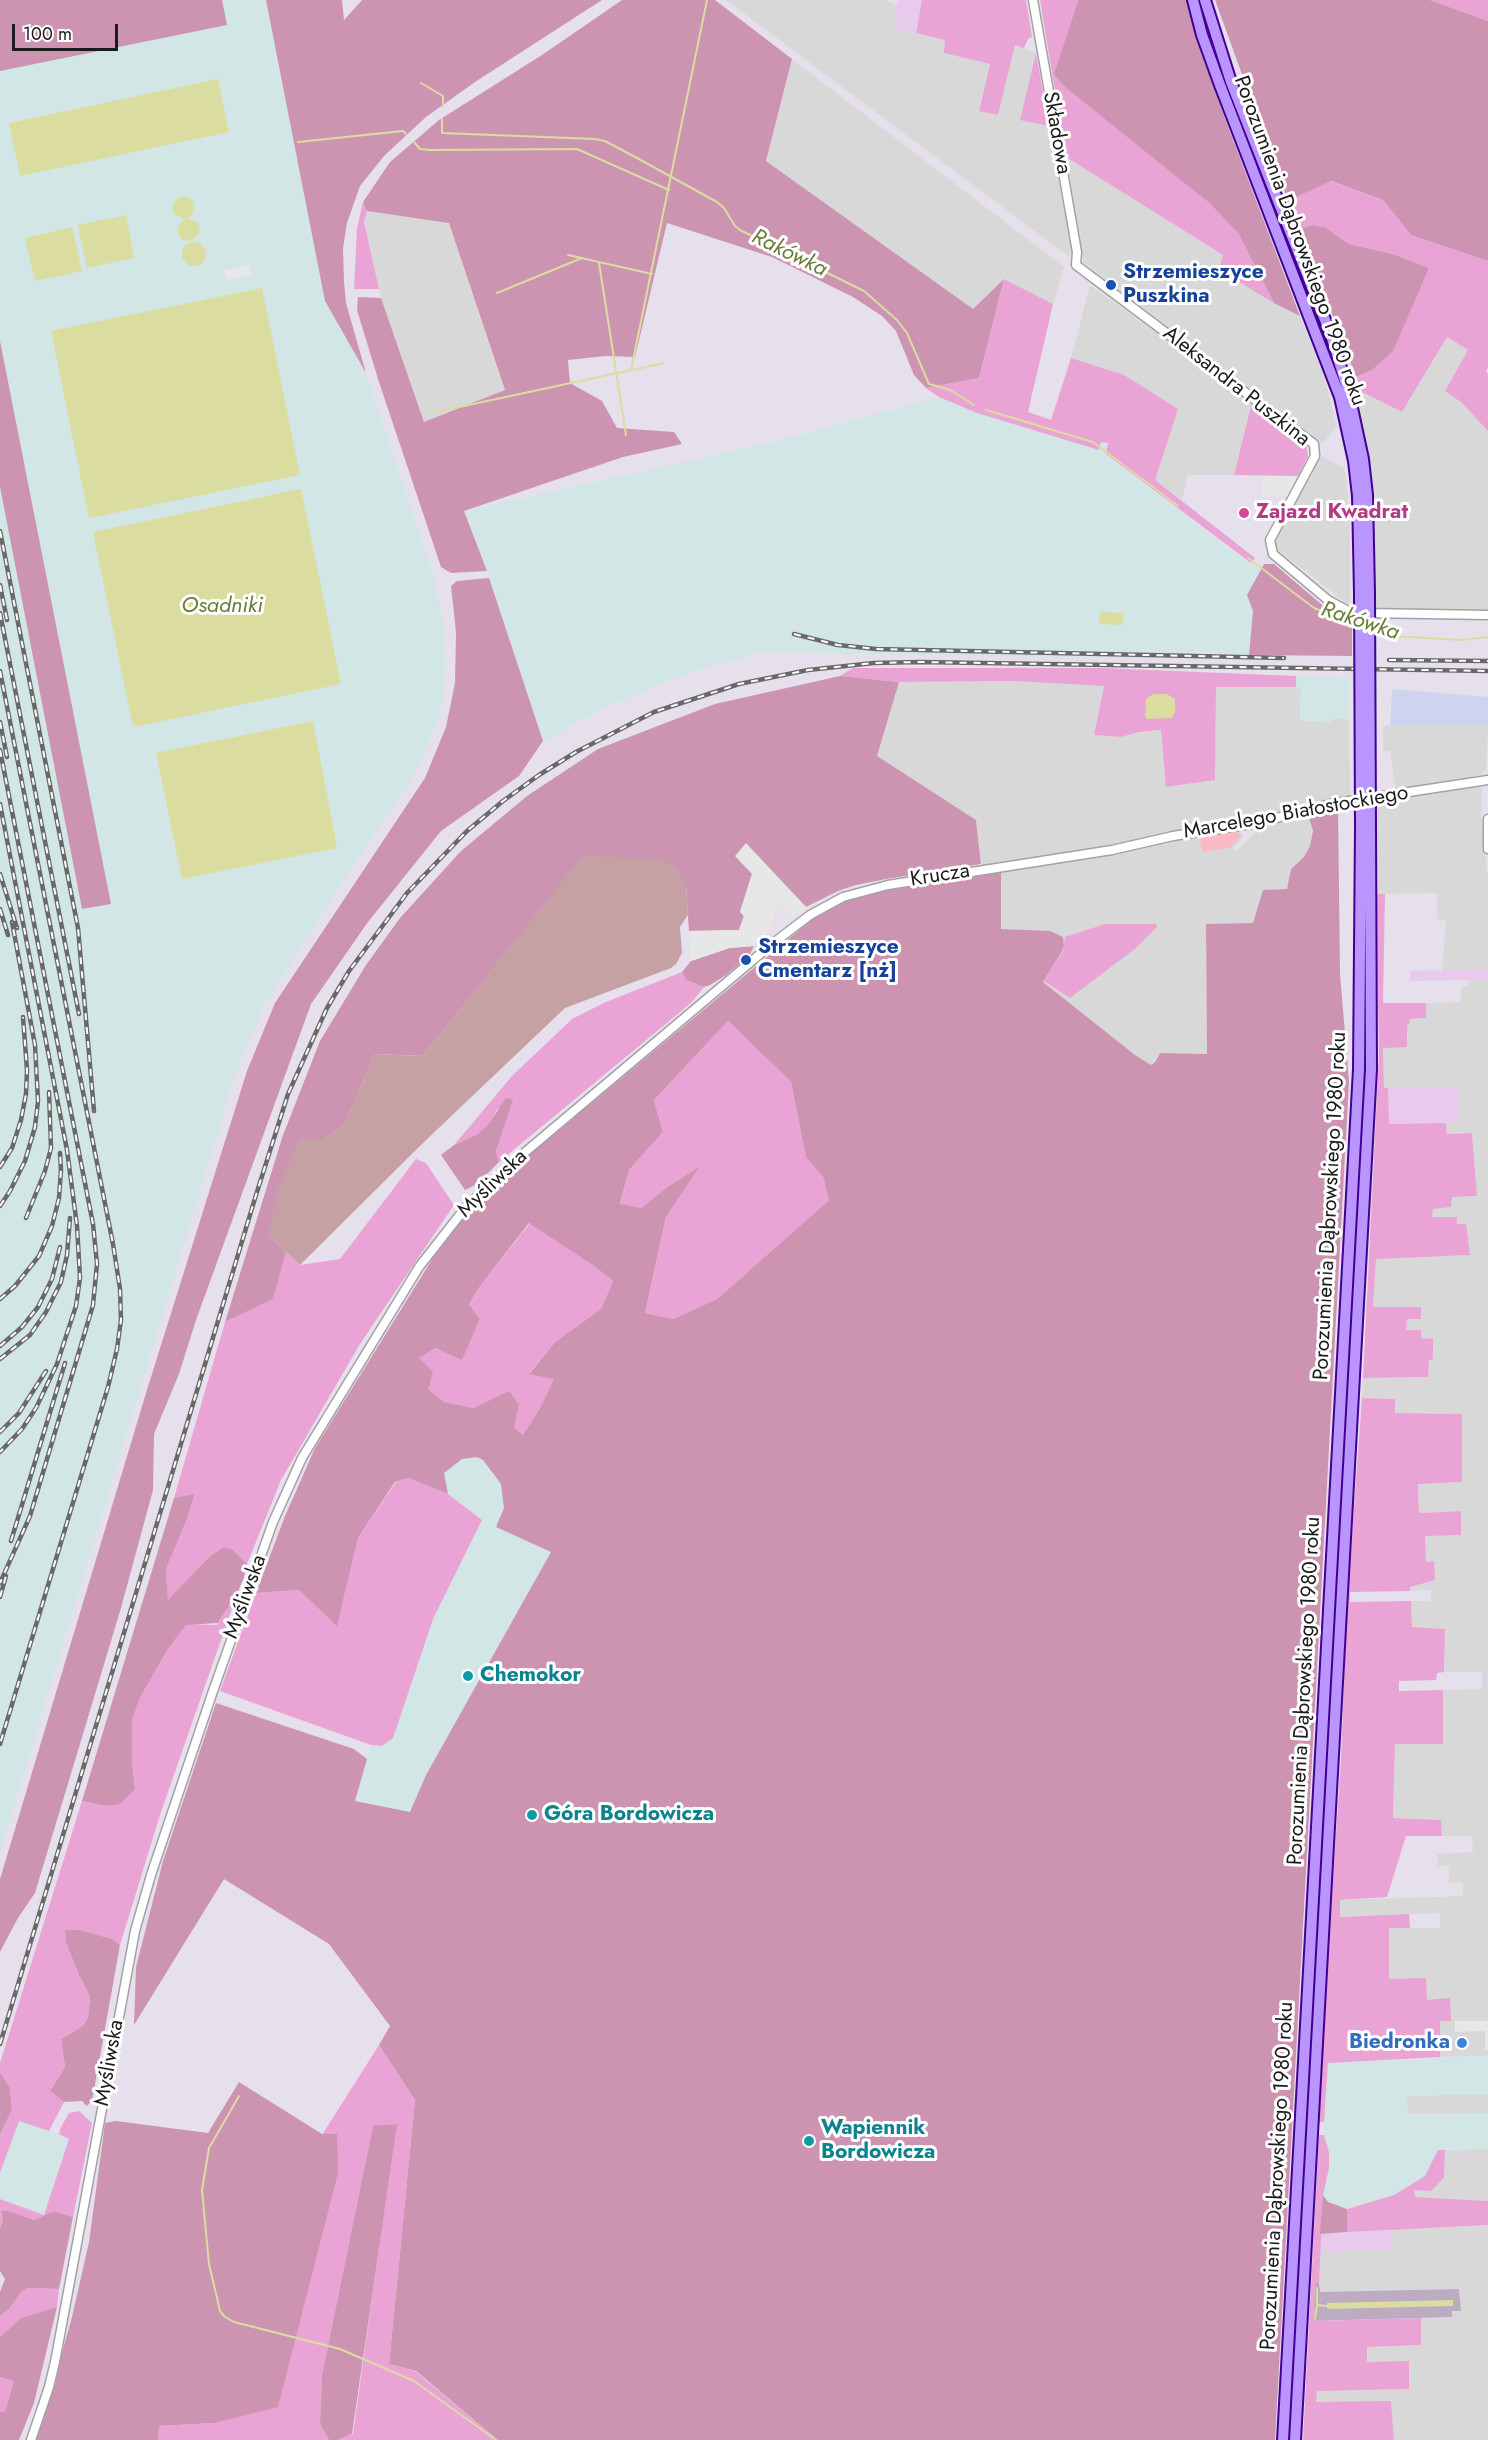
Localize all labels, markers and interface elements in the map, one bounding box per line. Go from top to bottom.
scale bar [15,12,122,50]
text: 100 m [23,21,72,47]
street label: Porozumienia Dąbrowskiego 1980 roku [1227,73,1371,409]
street label: Składowa [1036,90,1076,176]
water label: Rakówka [747,224,831,284]
place label: Strzemieszyce Puszkina [1123,260,1264,310]
marker: Strzemieszyce Puszkina [1104,278,1118,292]
street label: Aleksandra Puszkina [1157,322,1315,452]
place label: Zajazd Kwadrat [1256,500,1408,526]
marker: Zajazd Kwadrat [1237,506,1251,520]
water label: Osadniki [181,594,263,620]
water label: Rakówka [1318,597,1402,647]
street label: Marcelego Białostockiego [1182,781,1410,845]
street label: Krucza [908,859,972,893]
place label: Strzemieszyce Cmentarz [nż] [758,935,899,985]
marker: Strzemieszyce Cmentarz [nż] [739,953,753,967]
street label: Porozumienia Dąbrowskiego 1980 roku [1309,1031,1353,1381]
street label: Myśliwska [453,1145,533,1223]
street label: Porozumienia Dąbrowskiego 1980 roku [1283,1516,1327,1866]
street label: Myśliwska [219,1552,273,1642]
place label: Chemokor [480,1663,581,1689]
marker: Chemokor [461,1669,475,1683]
place label: Góra Bordowicza [544,1802,714,1828]
marker: Góra Bordowicza [525,1808,539,1822]
street label: Porozumienia Dąbrowskiego 1980 roku [1256,2001,1300,2351]
street label: Myśliwska [90,2018,130,2108]
place label: Biedronka [1349,2030,1450,2056]
marker: Biedronka [1455,2036,1469,2050]
place label: Wapiennik Bordowicza [821,2116,935,2166]
marker: Wapiennik Bordowicza [802,2134,816,2148]

